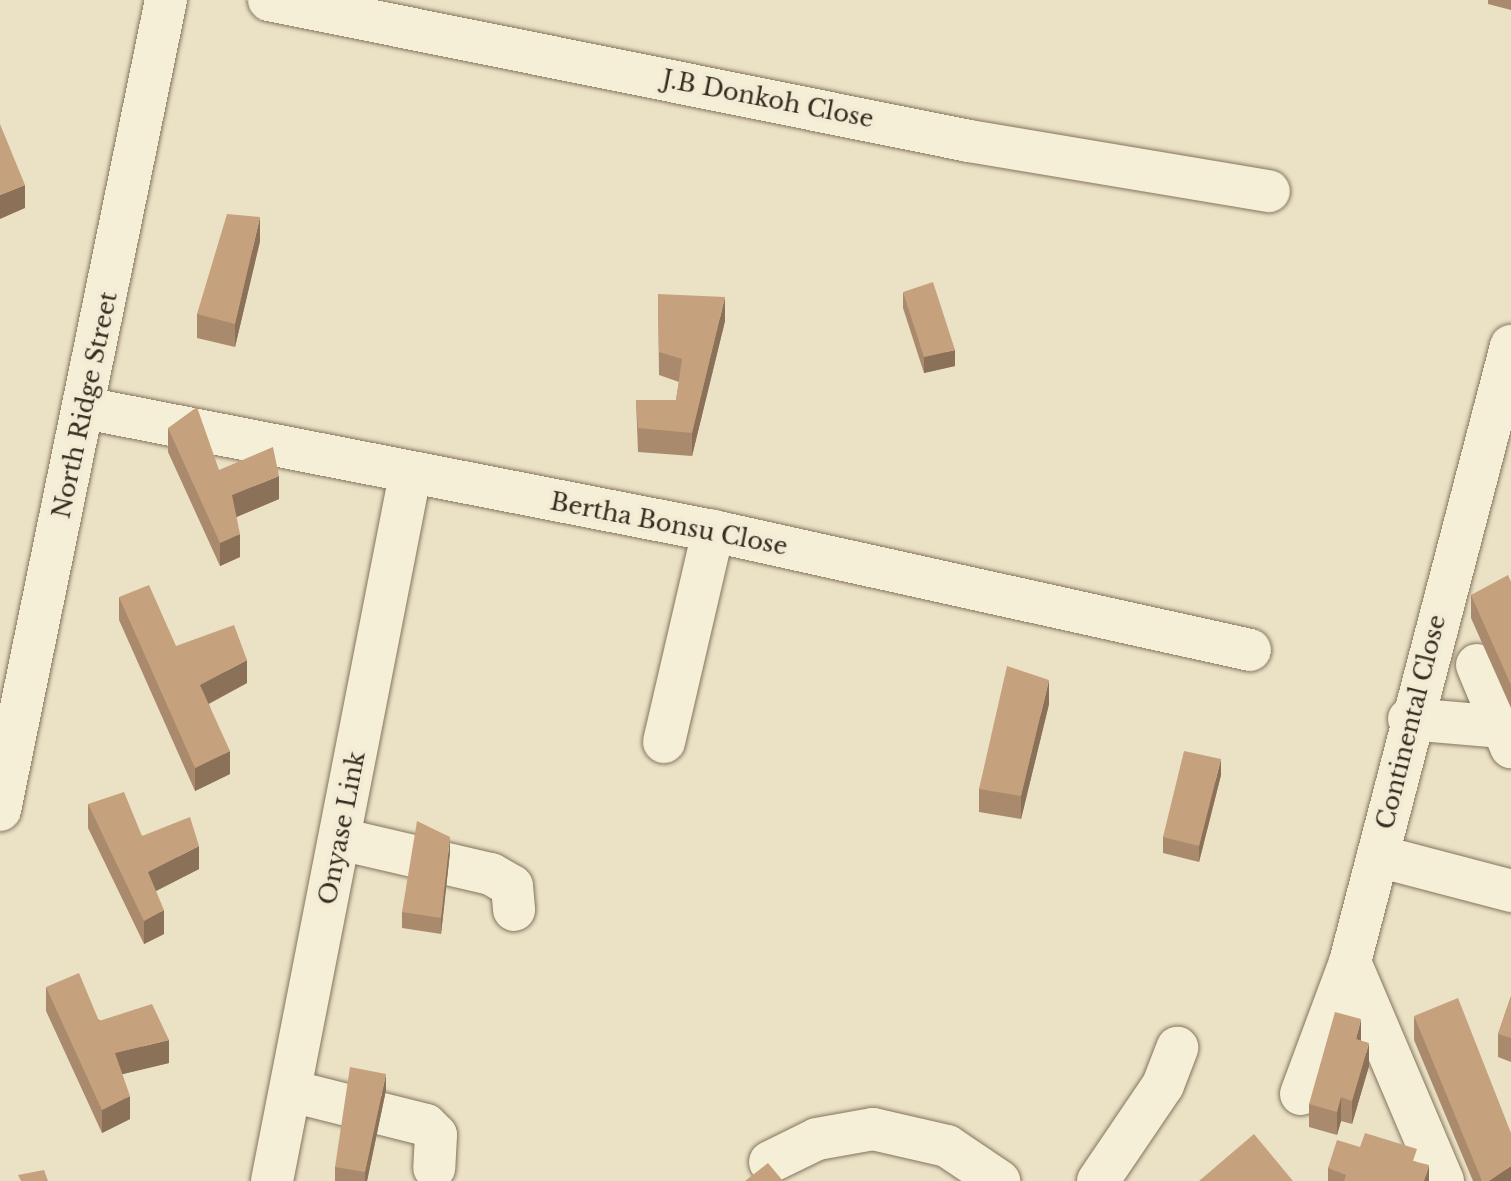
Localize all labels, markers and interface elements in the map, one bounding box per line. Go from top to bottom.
street label: J.B Donkoh Close [660,64,876,134]
street label: North Ridge Street [47,289,123,521]
street label: Bertha Bonsu Close [548,487,790,561]
street label: Continental Close [1370,612,1452,832]
street label: Onyase Link [313,749,371,907]

